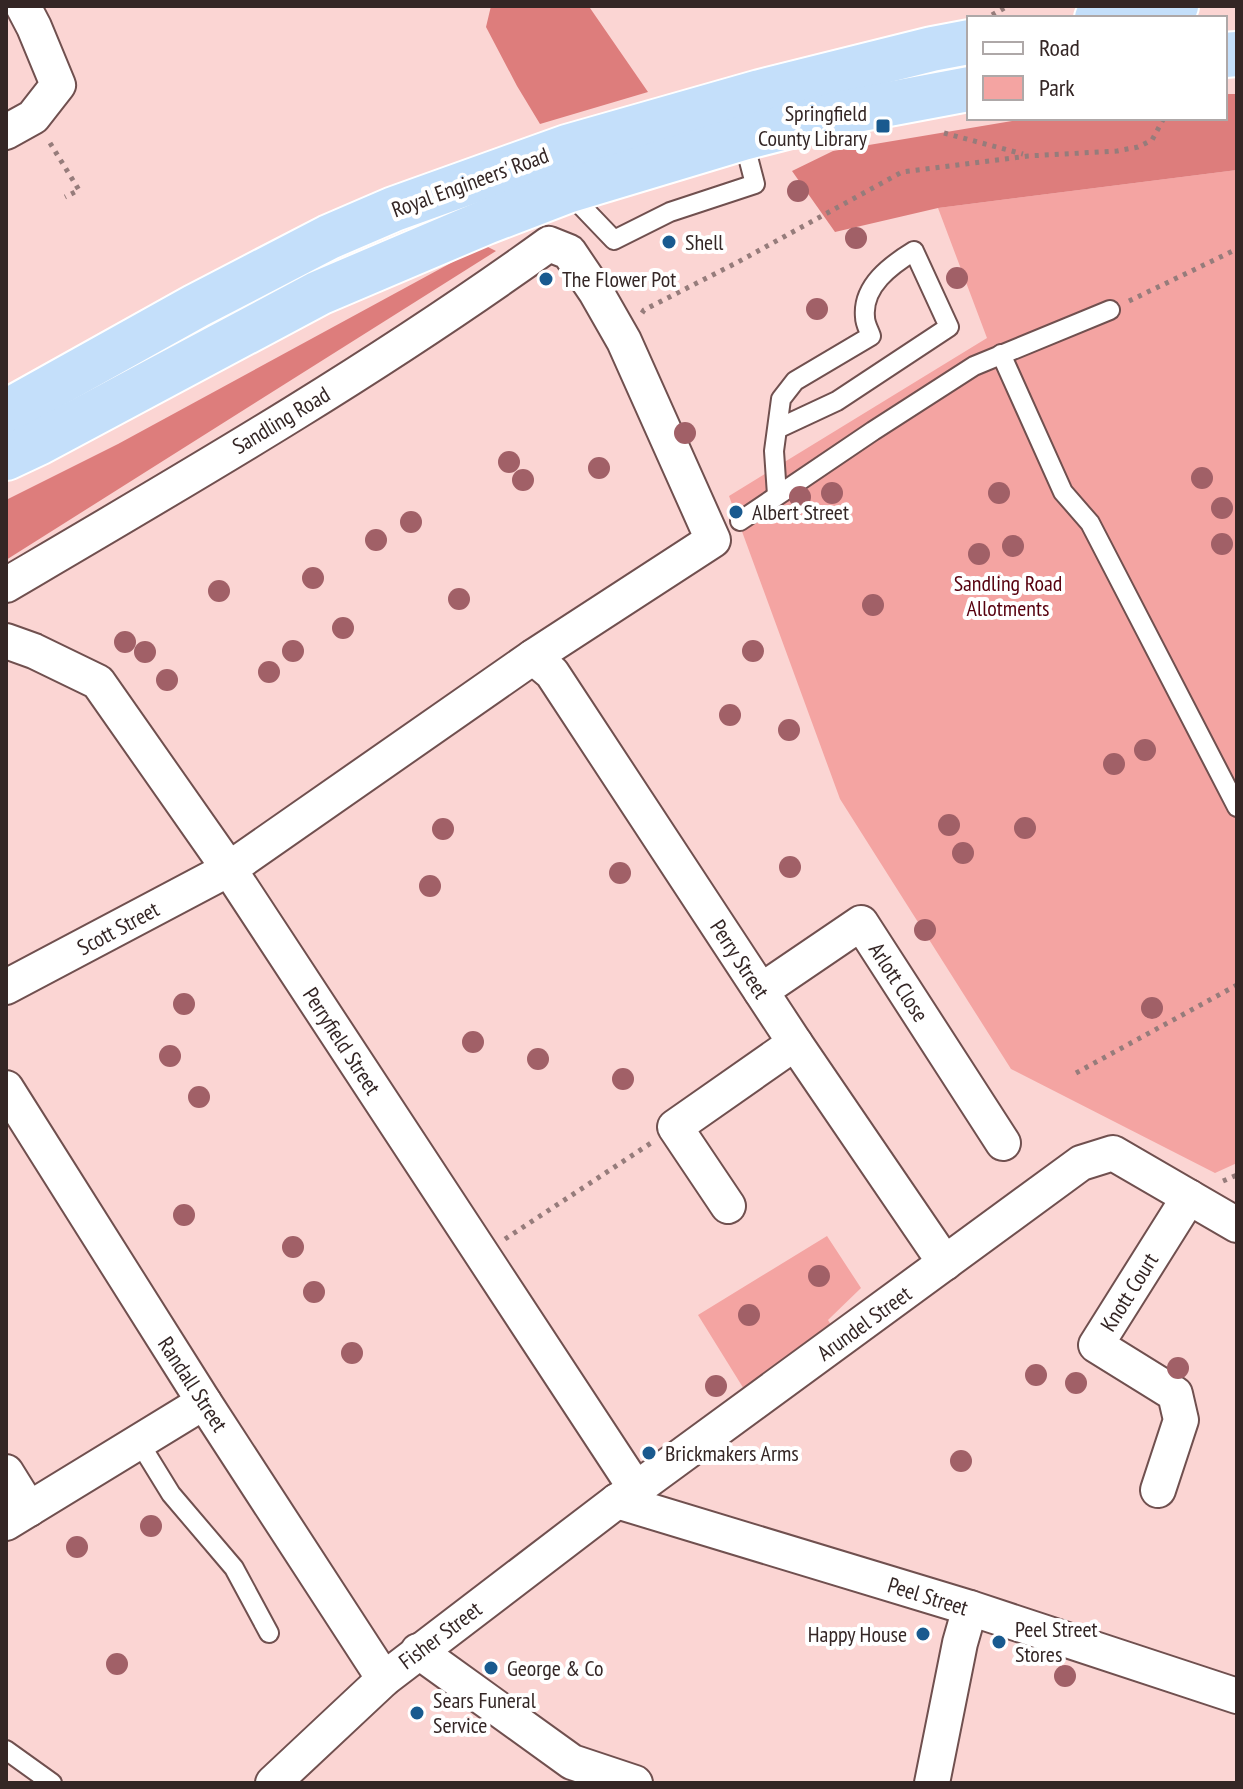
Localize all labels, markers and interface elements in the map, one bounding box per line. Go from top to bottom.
legend [967,16,1227,120]
text: Road [1039,32,1080,63]
text: Park [1039,72,1075,103]
place label: Springfield County Library [758,99,868,152]
marker: Springfield County Library [874,117,892,135]
street label: Royal Engineers' Road [388,141,552,223]
place label: Shell [685,228,724,256]
marker: Shell [660,233,678,251]
place label: The Flower Pot [562,265,676,293]
marker: The Flower Pot [537,270,555,288]
street label: Sandling Road [227,380,335,460]
place label: Albert Street [752,498,849,526]
marker: Albert Street [727,503,745,521]
park label: Sandling Road Allotments [954,569,1062,622]
street label: Scott Street [72,895,164,961]
street label: Perry Street [704,914,776,1004]
street label: Arlott Close [863,937,935,1027]
street label: Perryfield Street [297,982,387,1100]
street label: Knott Court [1094,1248,1164,1336]
street label: Arundel Street [811,1279,917,1367]
street label: Randall Street [152,1331,234,1437]
place label: Brickmakers Arms [665,1439,799,1467]
marker: Brickmakers Arms [640,1444,658,1462]
street label: Peel Street [884,1571,972,1621]
street label: Fisher Street [393,1595,487,1675]
place label: Peel Street Stores [1015,1615,1098,1668]
place label: Happy House [808,1620,907,1648]
marker: Happy House [914,1625,932,1643]
marker: Peel Street Stores [990,1633,1008,1651]
place label: George & Co [507,1654,604,1682]
marker: George & Co [482,1659,500,1677]
place label: Sears Funeral Service [433,1686,537,1739]
marker: Sears Funeral Service [408,1704,426,1722]

